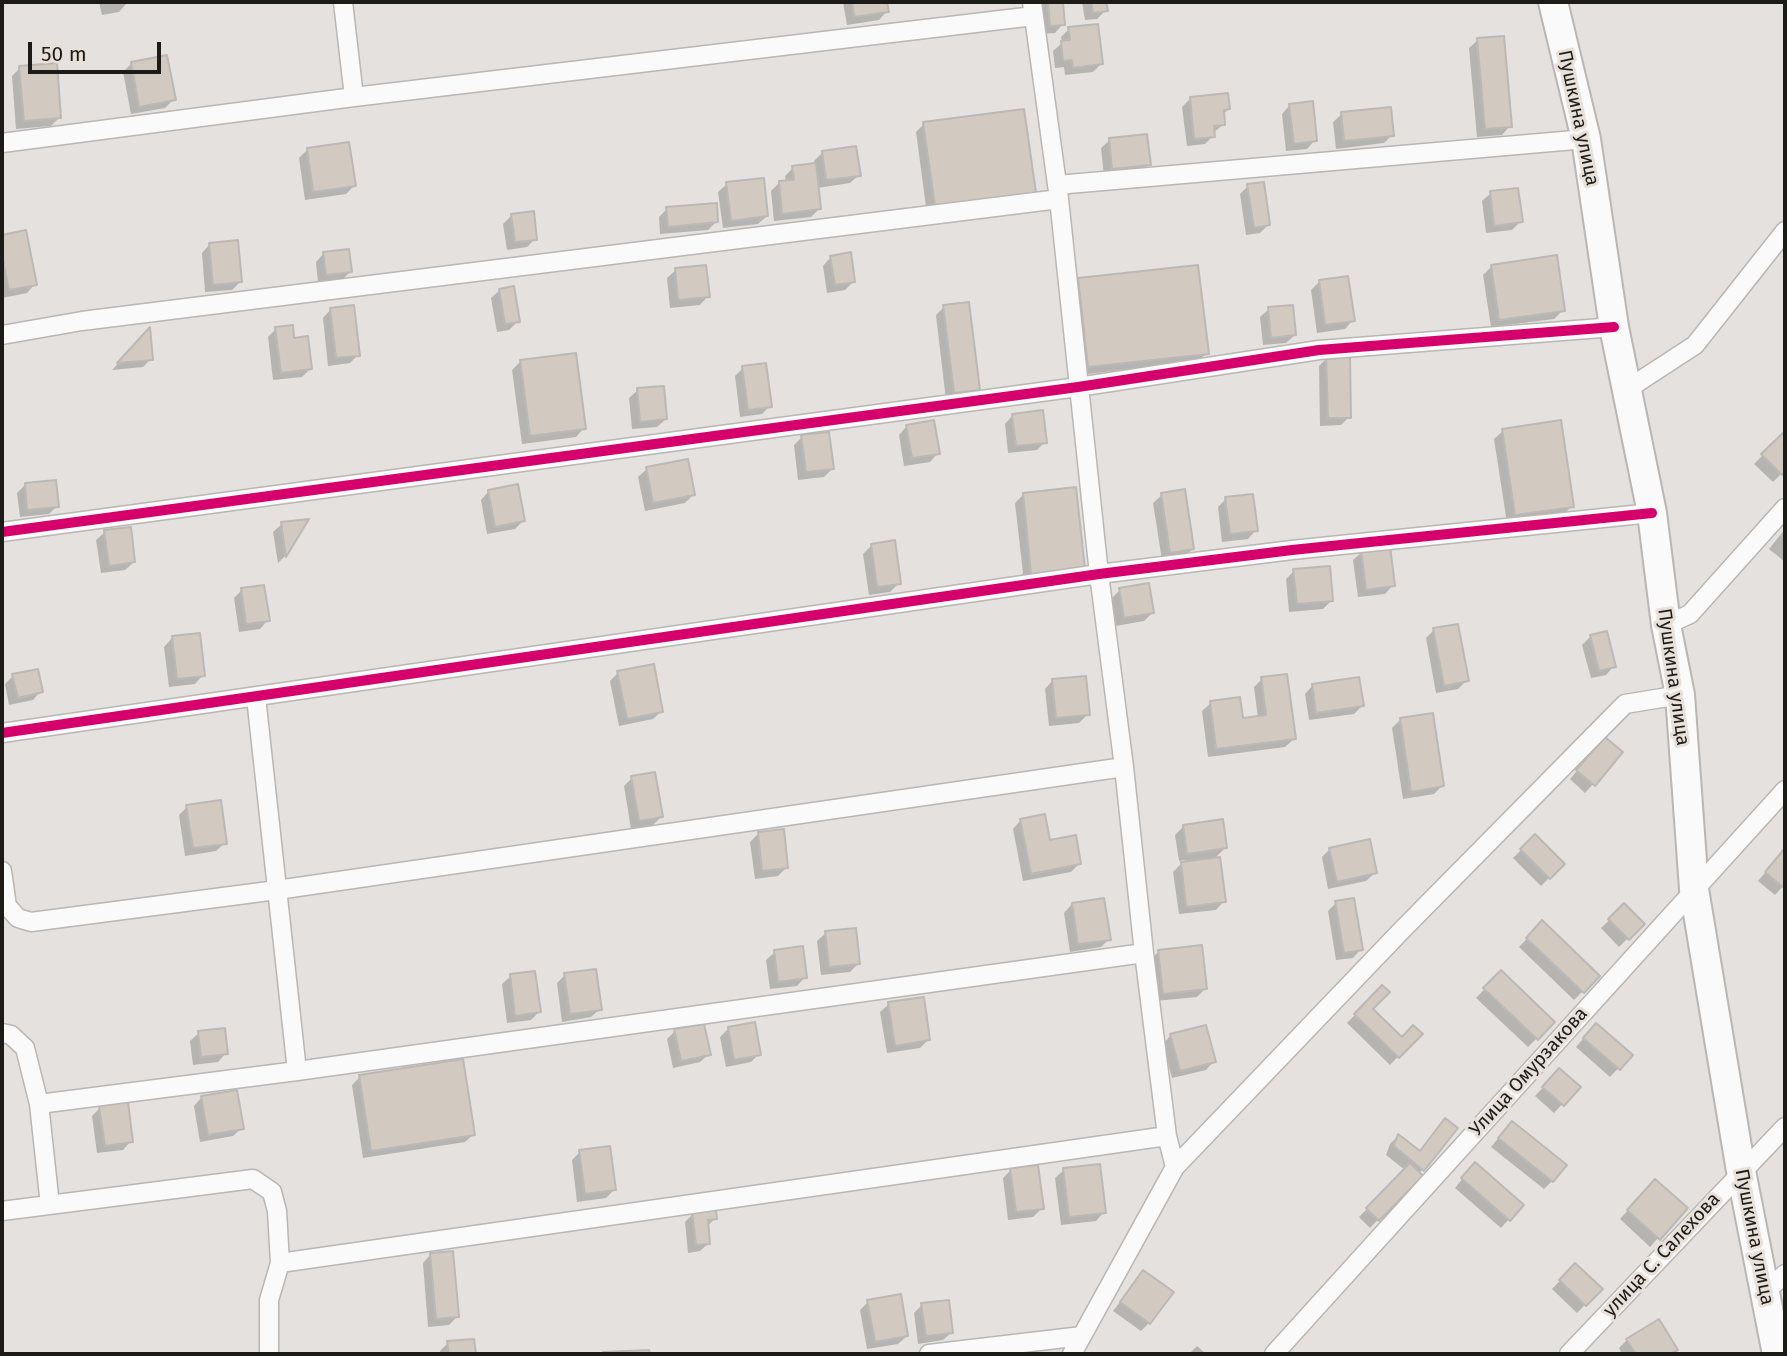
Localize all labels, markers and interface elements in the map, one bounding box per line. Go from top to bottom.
scale bar [32,28,164,72]
text: 50 m [41,41,87,67]
street label: Пушкина улица [1552,48,1604,188]
street label: Пушкина улица [1652,607,1694,747]
street label: Улица Омурзакова [1465,1003,1593,1141]
street label: Пушкина улица [1730,1167,1778,1307]
street label: улица С. Салехова [1599,1188,1725,1322]

